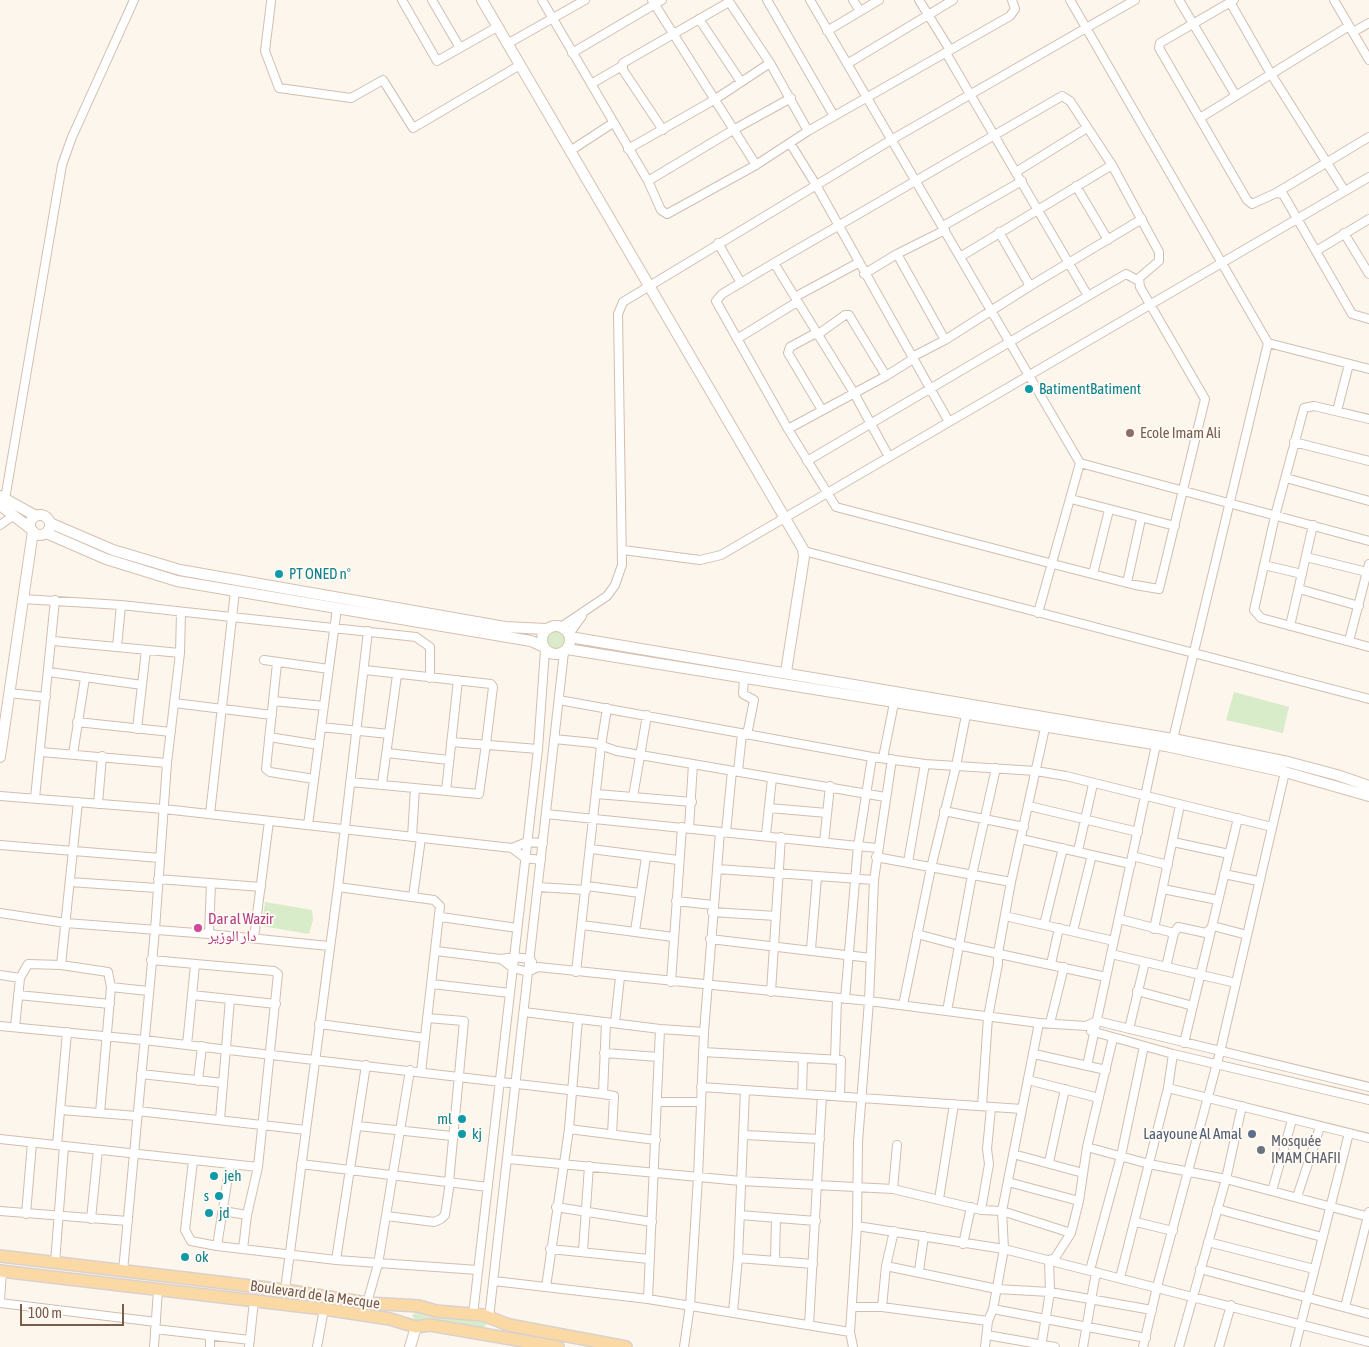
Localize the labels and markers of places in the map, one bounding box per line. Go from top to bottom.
place label: BatimentBatiment [1039,380,1141,398]
marker: BatimentBatiment [1023,383,1035,395]
place label: Ecole Imam Ali [1140,424,1221,442]
marker: Ecole Imam Ali [1124,427,1136,439]
place label: PT ONED n° [289,565,351,583]
marker: PT ONED n° [273,568,285,580]
place label: Dar al Wazir دار الوزير [208,910,274,945]
marker: Dar al Wazir دار الوزير [192,922,204,934]
place label: ml [437,1110,452,1128]
marker: ml [456,1113,468,1125]
place label: kj [472,1125,482,1143]
place label: Laayoune Al Amal [1143,1125,1242,1143]
marker: kj [456,1128,468,1140]
marker: Laayoune Al Amal [1246,1128,1258,1140]
place label: Mosquée IMAM CHAFII [1271,1132,1341,1167]
marker: Mosquée IMAM CHAFII [1255,1144,1267,1156]
place label: jeh [224,1167,242,1185]
marker: jeh [208,1170,220,1182]
place label: s [204,1187,209,1205]
marker: s [213,1190,225,1202]
place label: jd [219,1204,230,1222]
marker: jd [203,1207,215,1219]
place label: ok [195,1248,209,1266]
marker: ok [179,1251,191,1263]

